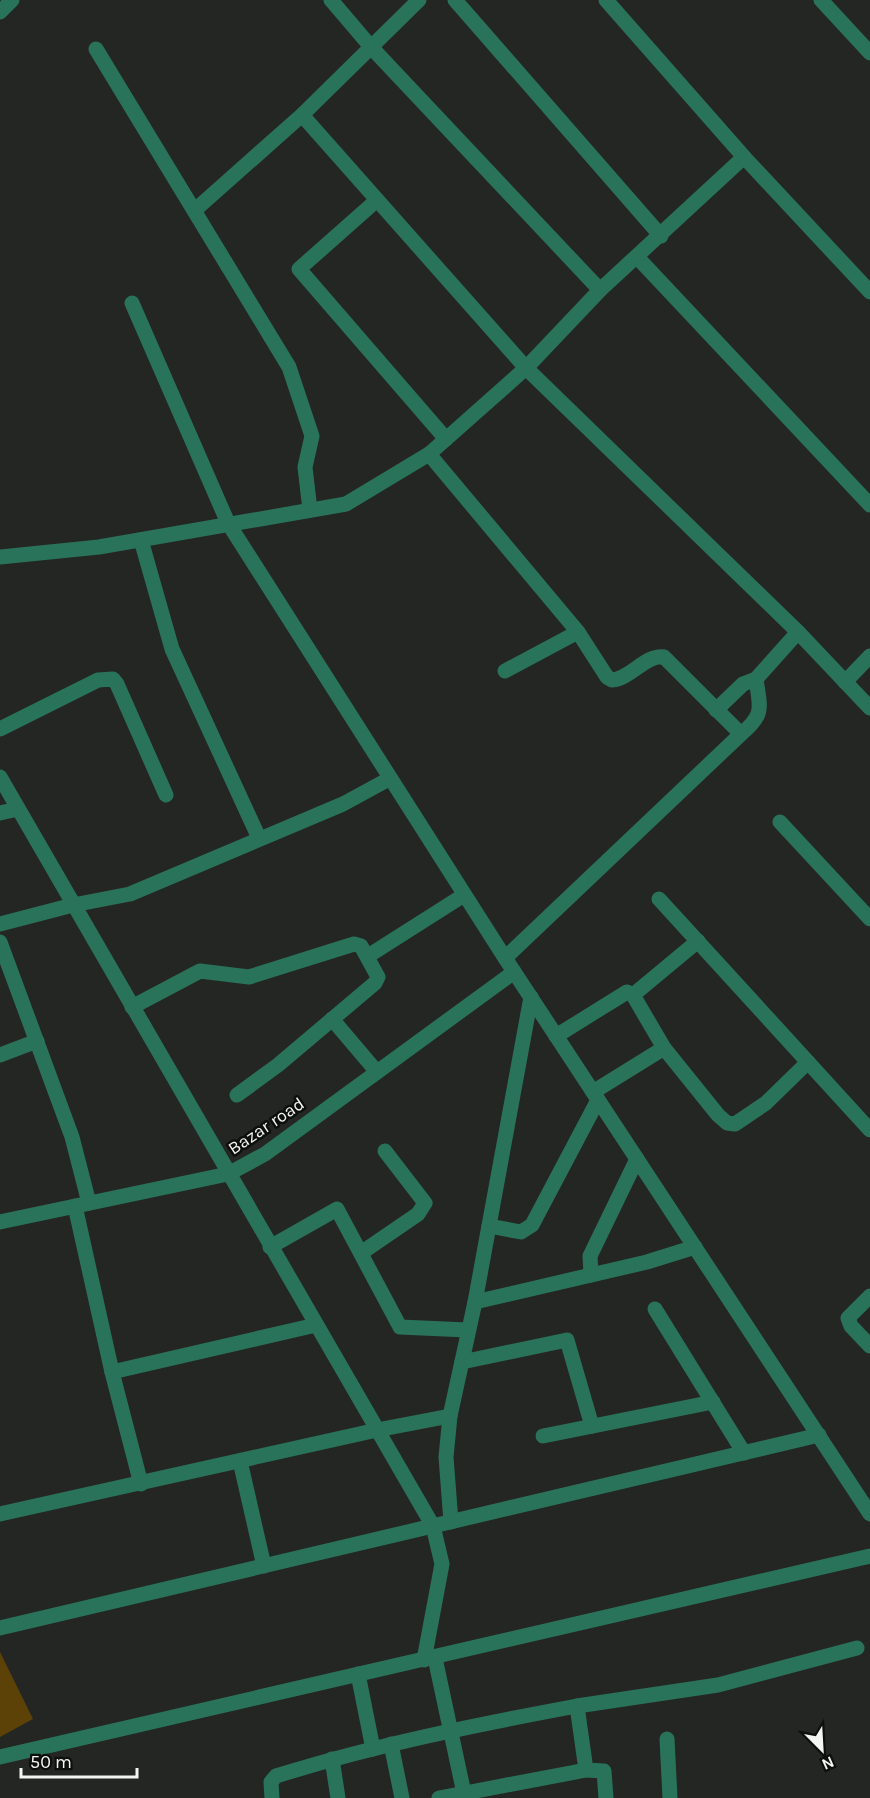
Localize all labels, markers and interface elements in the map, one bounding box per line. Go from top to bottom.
street label: Bazar road [224,1092,308,1160]
north arrow [792,1720,852,1780]
scale bar [21,1741,136,1779]
text: 50 m [30,1751,72,1773]
text: N [819,1752,837,1774]

